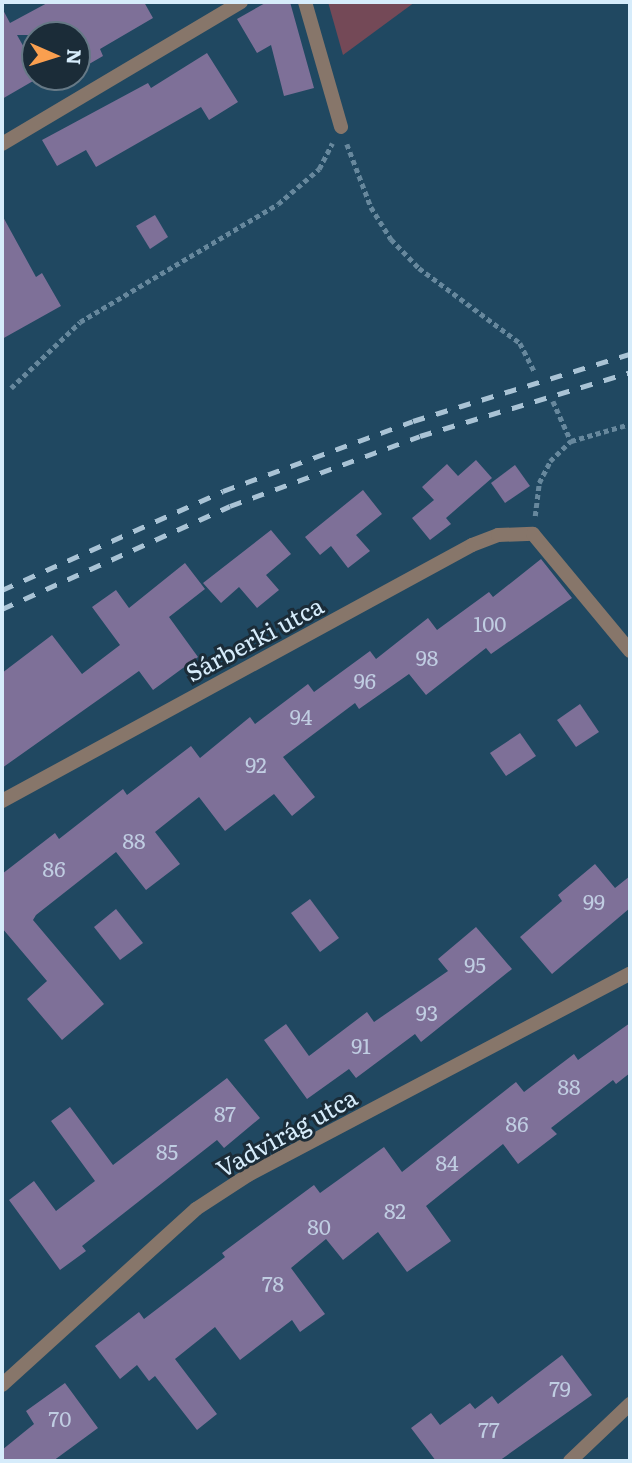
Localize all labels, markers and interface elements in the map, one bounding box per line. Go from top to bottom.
north arrow [21,21,91,91]
text: N [61,48,89,66]
street label: Sárberki utca [180,590,328,686]
house number: 100 [474,610,506,636]
house number: 98 [416,644,438,670]
house number: 96 [354,667,376,693]
house number: 94 [290,703,312,729]
house number: 92 [245,751,267,777]
house number: 88 [122,827,146,853]
house number: 86 [43,855,65,881]
house number: 99 [583,888,605,914]
house number: 95 [464,951,486,977]
house number: 93 [416,999,438,1025]
house number: 91 [351,1032,371,1058]
house number: 88 [557,1073,581,1099]
street label: Vadvirág utca [211,1081,361,1183]
house number: 87 [214,1100,236,1126]
house number: 86 [506,1110,528,1136]
house number: 85 [156,1138,178,1164]
house number: 84 [435,1149,459,1175]
house number: 82 [384,1197,406,1223]
house number: 80 [307,1213,331,1239]
house number: 78 [262,1270,284,1296]
house number: 79 [549,1375,571,1401]
house number: 70 [49,1405,71,1431]
house number: 77 [478,1416,500,1442]

